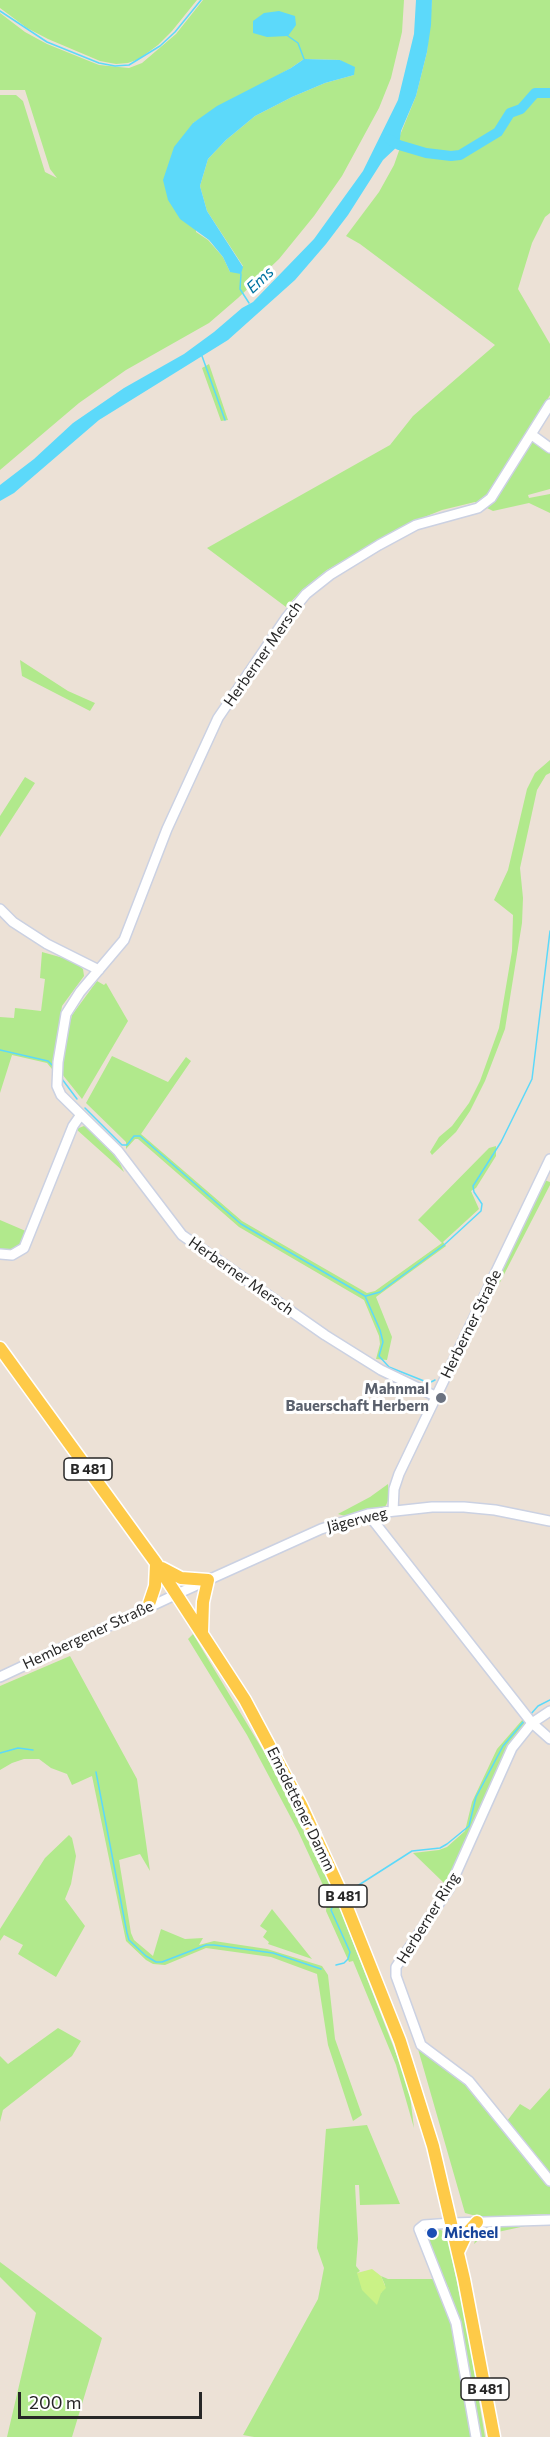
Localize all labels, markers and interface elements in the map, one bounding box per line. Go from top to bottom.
water label: Ems [242,262,278,298]
street label: Herberner Mersch [220,598,306,710]
street label: Herberner Mersch [185,1233,297,1319]
street label: Herberner Straße [437,1267,505,1381]
place label: Mahnmal Bauerschaft Herbern [286,1380,429,1415]
marker: Mahnmal Bauerschaft Herbern [434,1391,448,1405]
road number: B 481 [64,1458,112,1480]
street label: Jägerweg [325,1504,389,1536]
street label: Hembergener Straße [20,1597,156,1673]
street label: Emsdettener Damm [263,1744,339,1874]
street label: Herberner Ring [393,1869,463,1967]
road number: B 481 [319,1885,367,1907]
place label: Micheel [444,2224,498,2242]
marker: Micheel [425,2226,439,2240]
road number: B 481 [461,2378,509,2400]
scale bar [21,2380,206,2418]
text: 200 m [29,2391,82,2413]

